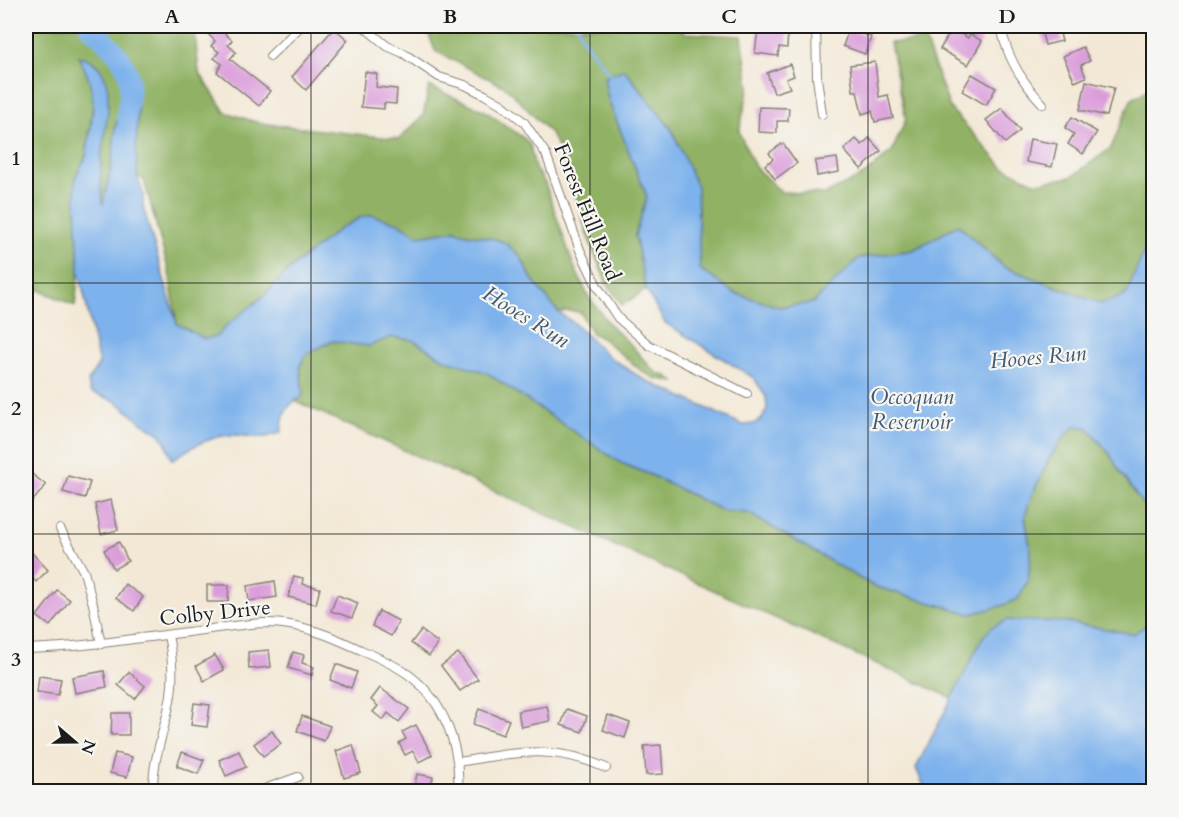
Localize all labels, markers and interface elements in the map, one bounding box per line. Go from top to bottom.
text: A [164,3,180,30]
text: B [443,3,457,30]
text: C [721,3,737,30]
text: D [998,3,1016,30]
street label: Forest Hill Road [546,139,628,285]
text: 1 [11,145,21,172]
water label: Hooes Run [477,279,575,355]
water label: Hooes Run [989,338,1088,376]
water label: Occoquan Reservoir [870,382,954,437]
text: 2 [11,395,21,422]
street label: Colby Drive [158,593,272,633]
text: 3 [11,646,21,673]
north arrow [45,712,105,772]
text: N [75,736,101,757]

